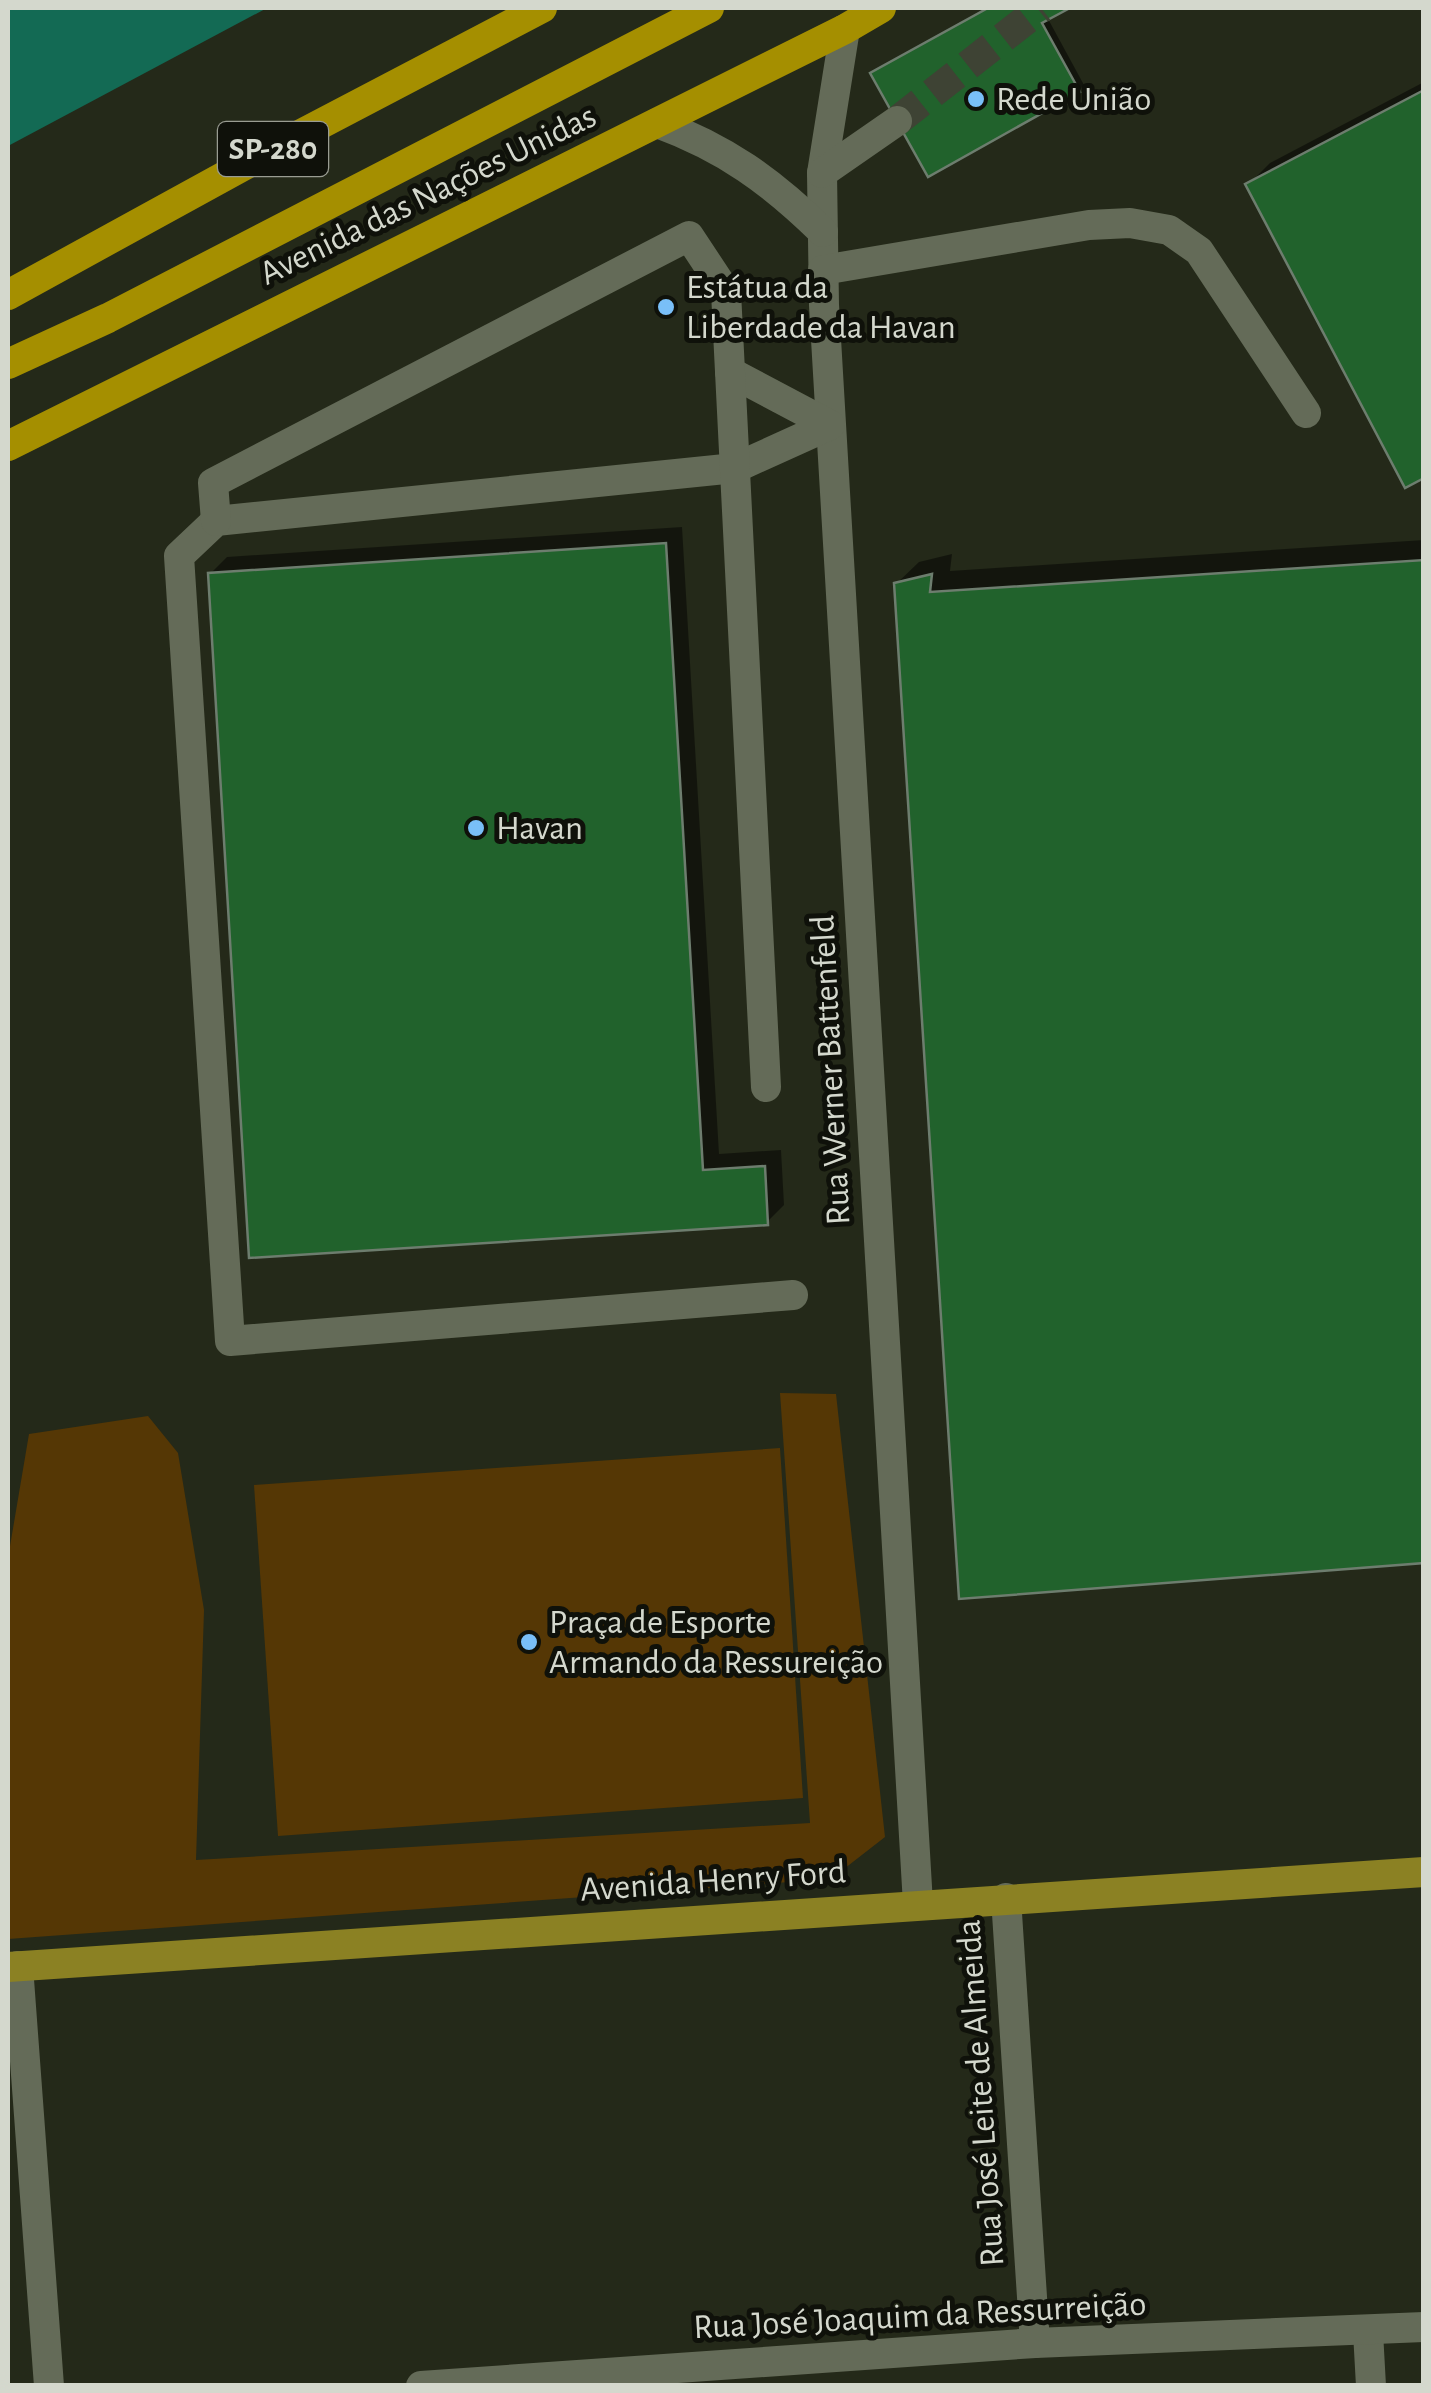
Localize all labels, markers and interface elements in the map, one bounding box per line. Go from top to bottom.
place label: Rede União [996,82,1151,117]
marker: Rede União [965,88,987,110]
street label: Avenida das Nações Unidas [254,98,602,292]
road number: SP-280 [218,122,328,176]
place label: Estátua da Liberdade da Havan [686,270,956,345]
marker: Estátua da Liberdade da Havan [655,296,677,318]
place label: Havan [496,811,583,846]
marker: Havan [465,817,487,839]
street label: Rua Werner Battenfeld [805,914,857,1226]
place label: Praça de Esporte Armando da Ressureição [549,1605,883,1680]
marker: Praça de Esporte Armando da Ressureição [518,1631,540,1653]
street label: Avenida Henry Ford [579,1854,847,1908]
street label: Rua José Leite de Almeida [951,1918,1011,2268]
street label: Rua José Joaquim da Ressurreição [693,2287,1147,2345]

